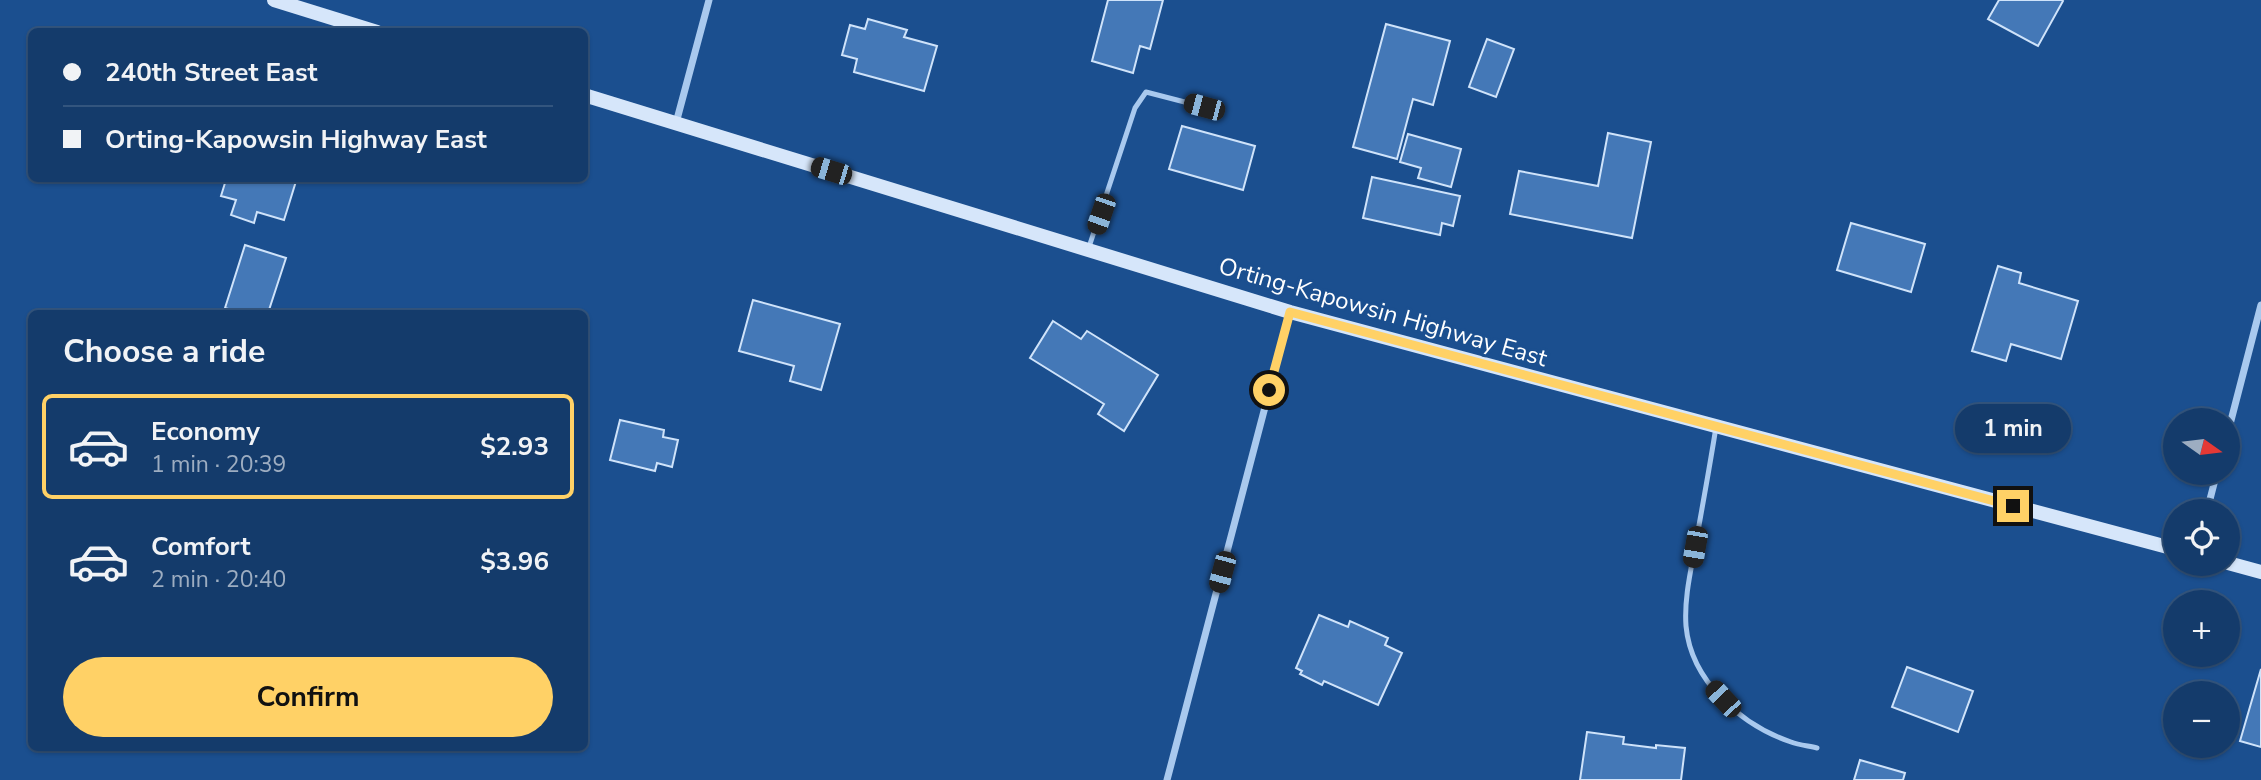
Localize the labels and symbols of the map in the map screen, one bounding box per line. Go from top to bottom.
car [1181,91,1228,123]
car [808,155,855,187]
car [1085,191,1118,237]
street label: Orting-Kapowsin Highway East [1215,250,1551,374]
route start [1253,374,1285,406]
callout: 1 min [1955,405,2071,454]
north arrow [2163,408,2240,485]
route end [1997,490,2029,522]
car [1682,524,1709,570]
car [1207,549,1238,595]
car [1701,676,1746,722]

